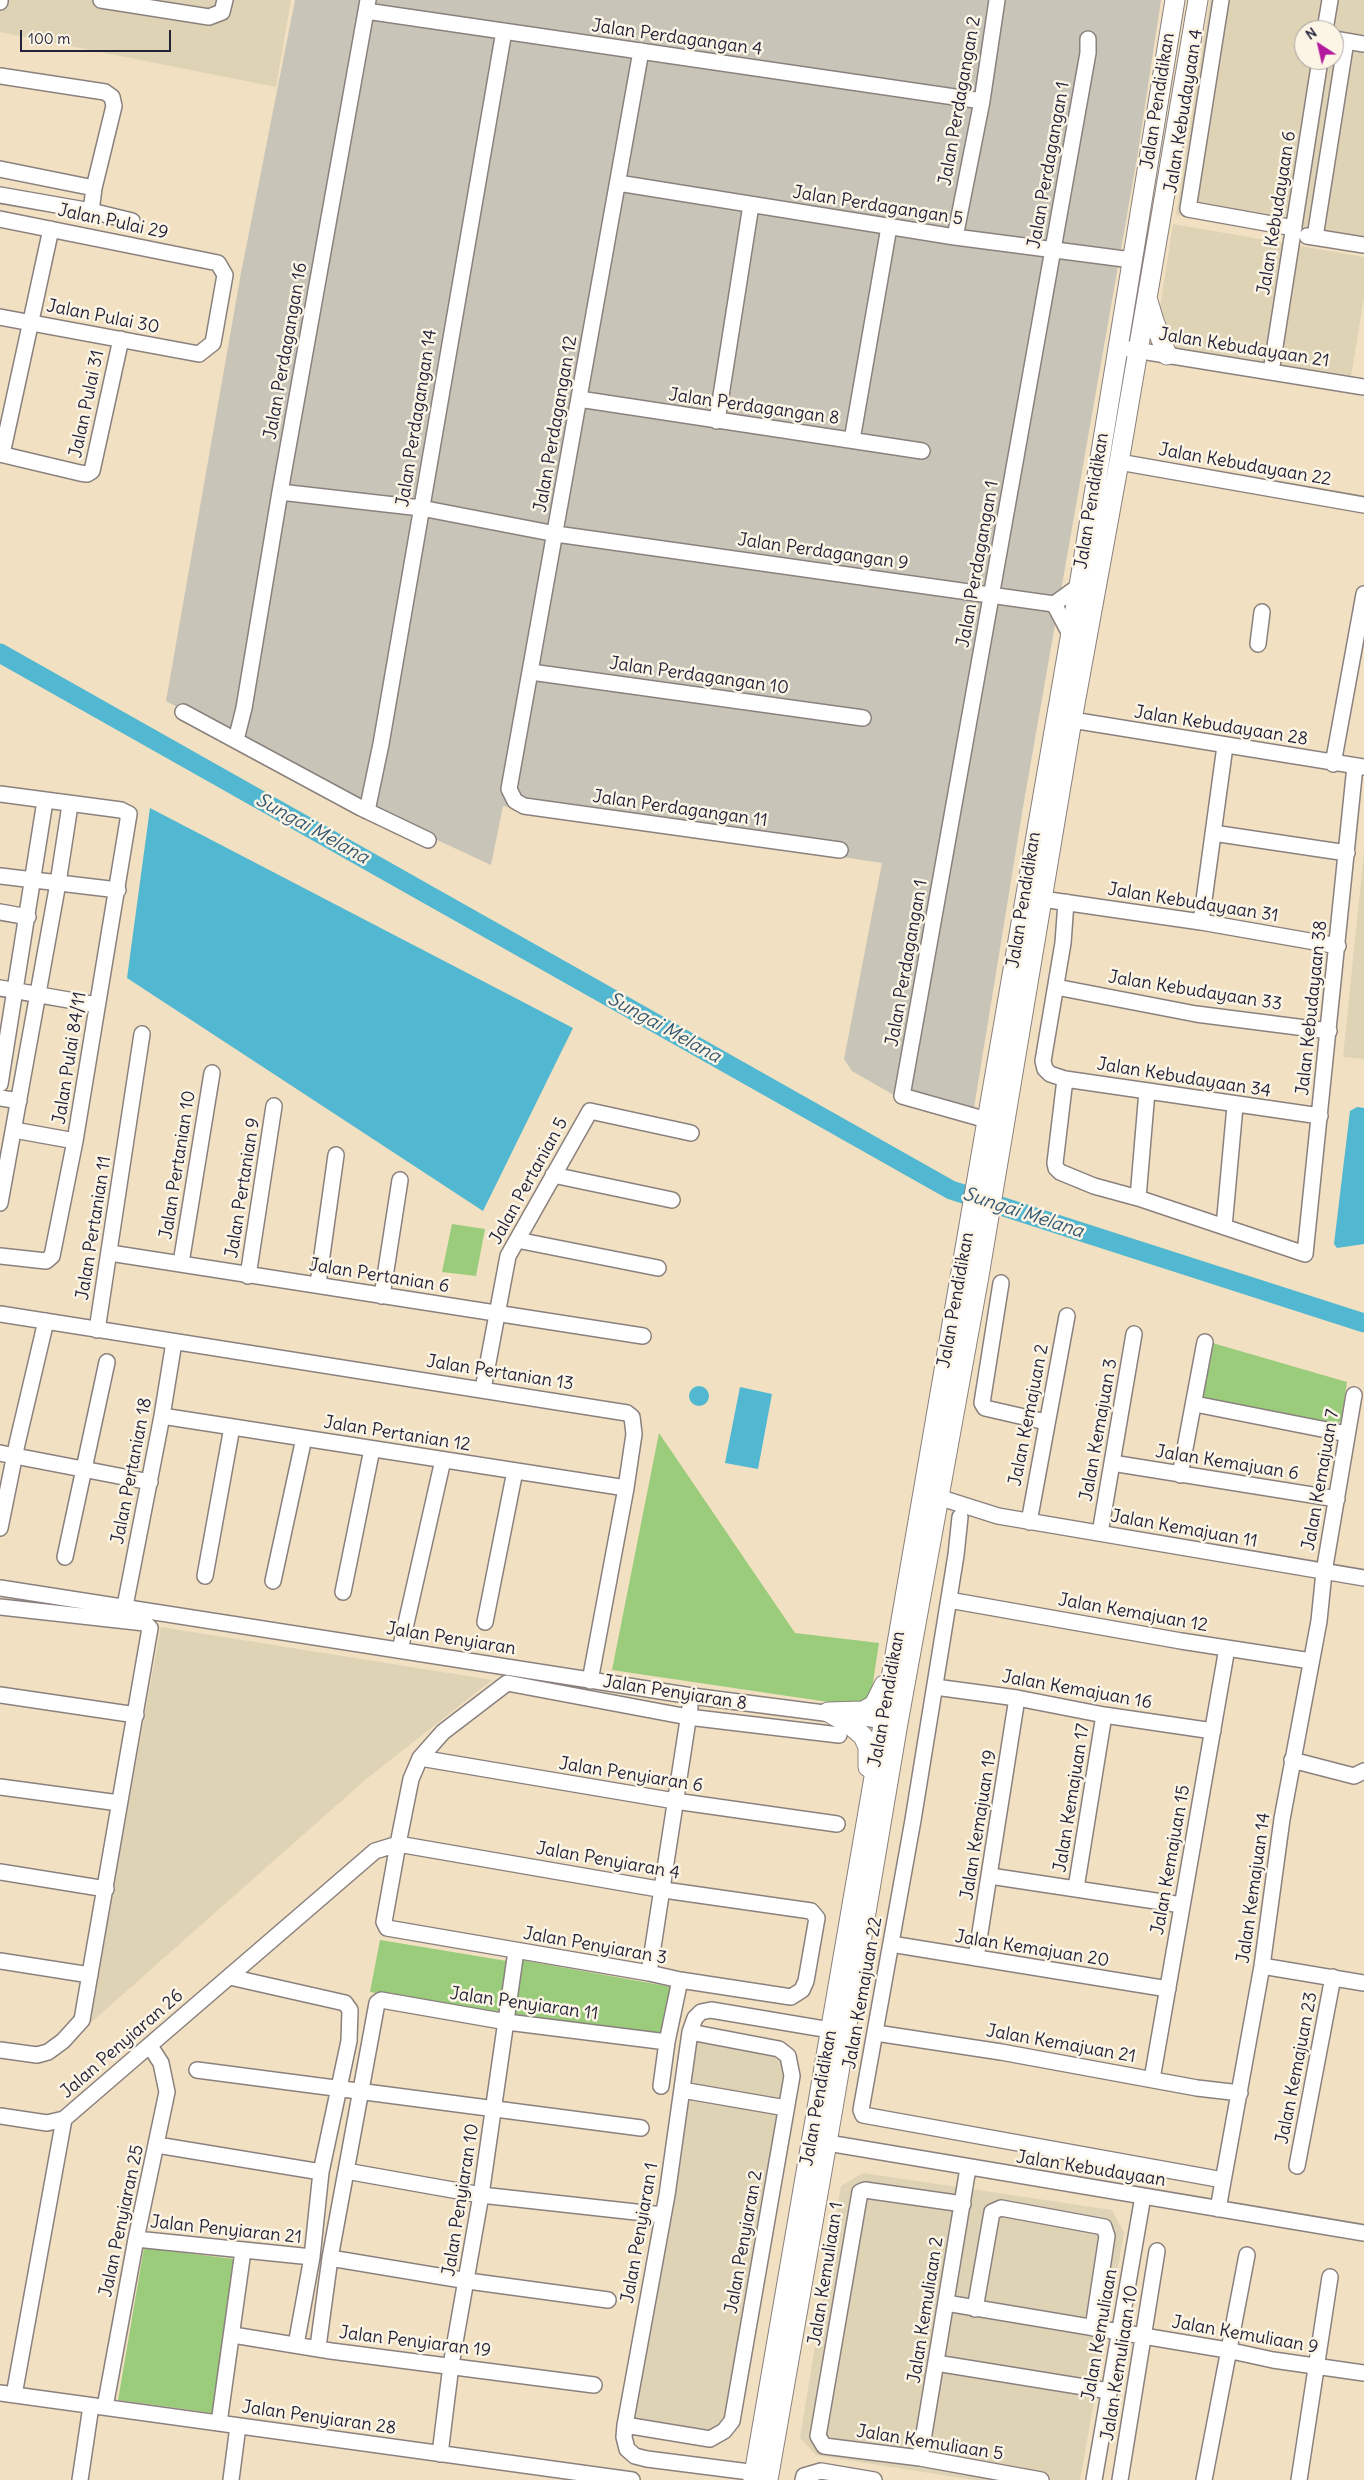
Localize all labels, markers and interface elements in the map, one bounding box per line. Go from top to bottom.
street label: Jalan Perdagangan 4 [590,15,764,61]
street label: Jalan Perdagangan 2 [934,15,986,187]
scale bar [22,20,174,52]
north arrow [1294,20,1344,70]
text: N [1302,23,1320,44]
street label: Jalan Kebudayaan 4 [1160,27,1208,195]
text: 100 m [28,29,70,48]
street label: Jalan Pendidikan [1137,31,1179,171]
street label: Jalan Perdagangan 1 [1024,80,1074,250]
street label: Jalan Kebudayaan 6 [1253,129,1301,297]
street label: Jalan Perdagangan 5 [791,182,965,230]
street label: Jalan Pulai 29 [56,200,170,244]
street label: Jalan Perdagangan 16 [260,261,312,441]
street label: Jalan Pulai 30 [45,295,161,339]
street label: Jalan Kebudayaan 21 [1157,324,1331,372]
street label: Jalan Perdagangan 14 [392,328,442,508]
street label: Jalan Perdagangan 12 [530,334,582,514]
street label: Jalan Pulai 31 [65,348,109,460]
street label: Jalan Perdagangan 8 [667,384,841,430]
street label: Jalan Pendidikan [1071,431,1113,571]
street label: Jalan Kebudayaan 22 [1157,439,1333,491]
street label: Jalan Perdagangan 1 [953,479,1003,649]
street label: Jalan Perdagangan 9 [736,529,910,575]
street label: Jalan Perdagangan 10 [608,653,790,699]
street label: Jalan Kebudayaan 28 [1133,702,1309,750]
street label: Jalan Perdagangan 11 [591,786,769,832]
water label: Sungai Melana [252,789,372,869]
street label: Jalan Pendidikan [1003,830,1045,970]
street label: Jalan Perdagangan 1 [882,878,932,1048]
street label: Jalan Kebudayaan 31 [1106,879,1280,927]
street label: Jalan Kebudayaan 38 [1292,919,1332,1097]
street label: Jalan Kebudayaan 33 [1106,967,1284,1015]
water label: Sungai Melana [604,988,724,1068]
street label: Jalan Pulai 84/11 [49,990,91,1126]
street label: Jalan Kebudayaan 34 [1095,1054,1273,1102]
street label: Jalan Pertanian 10 [156,1089,200,1241]
street label: Jalan Pertanian 5 [485,1114,573,1248]
street label: Jalan Pertanian 9 [221,1116,265,1260]
street label: Jalan Pertanian 11 [72,1154,116,1302]
water label: Sungai Melana [960,1183,1086,1243]
street label: Jalan Pendidikan [933,1230,979,1370]
street label: Jalan Pertanian 6 [307,1254,451,1298]
street label: Jalan Kemajuan 2 [1005,1342,1053,1488]
street label: Jalan Pertanian 13 [425,1351,575,1395]
street label: Jalan Kemajuan 3 [1076,1357,1122,1503]
street label: Jalan Pertanian 18 [107,1396,157,1546]
street label: Jalan Kemajuan 7 [1298,1408,1344,1552]
street label: Jalan Pertanian 12 [322,1412,472,1456]
street label: Jalan Kemajuan 6 [1154,1441,1300,1485]
street label: Jalan Kemajuan 11 [1109,1505,1259,1553]
street label: Jalan Kemajuan 12 [1057,1589,1209,1637]
street label: Jalan Penyiaran [385,1618,517,1660]
street label: Jalan Pendidikan [864,1629,910,1769]
street label: Jalan Kemajuan 16 [1000,1666,1154,1714]
street label: Jalan Penyiaran 8 [601,1671,749,1715]
street label: Jalan Kemajuan 17 [1050,1722,1094,1874]
street label: Jalan Kemajuan 19 [956,1748,1002,1902]
street label: Jalan Penyiaran 6 [557,1753,705,1797]
street label: Jalan Kemajuan 15 [1147,1783,1195,1937]
street label: Jalan Kemajuan 14 [1233,1811,1275,1965]
street label: Jalan Penyiaran 4 [534,1838,682,1884]
street label: Jalan Kemajuan 22 [839,1915,887,2071]
street label: Jalan Penyiaran 3 [522,1923,668,1969]
street label: Jalan Kemajuan 20 [953,1926,1111,1972]
street label: Jalan Penyiaran 11 [448,1983,600,2025]
street label: Jalan Penyiaran 26 [56,1985,188,2103]
street label: Jalan Kemajuan 23 [1272,1990,1322,2146]
street label: Jalan Kemajuan 21 [985,2020,1137,2068]
street label: Jalan Pendidikan [796,2028,842,2168]
street label: Jalan Penyiaran 10 [438,2122,484,2278]
street label: Jalan Penyiaran 25 [95,2143,149,2299]
street label: Jalan Kebudayaan [1015,2147,1167,2191]
street label: Jalan Penyiaran 1 [617,2161,663,2305]
street label: Jalan Penyiaran 2 [721,2169,767,2315]
street label: Jalan Kemuliaan 1 [804,2201,848,2347]
street label: Jalan Penyiaran 21 [149,2211,303,2249]
street label: Jalan Kemuliaan 2 [904,2235,948,2385]
street label: Jalan Kemuliaan [1078,2267,1122,2403]
street label: Jalan Kemuliaan 10 [1097,2284,1143,2442]
street label: Jalan Kemuliaan 9 [1170,2311,1320,2359]
street label: Jalan Penyiaran 19 [338,2322,492,2362]
street label: Jalan Penyiaran 28 [241,2396,397,2440]
street label: Jalan Kemuliaan 5 [855,2421,1005,2465]

